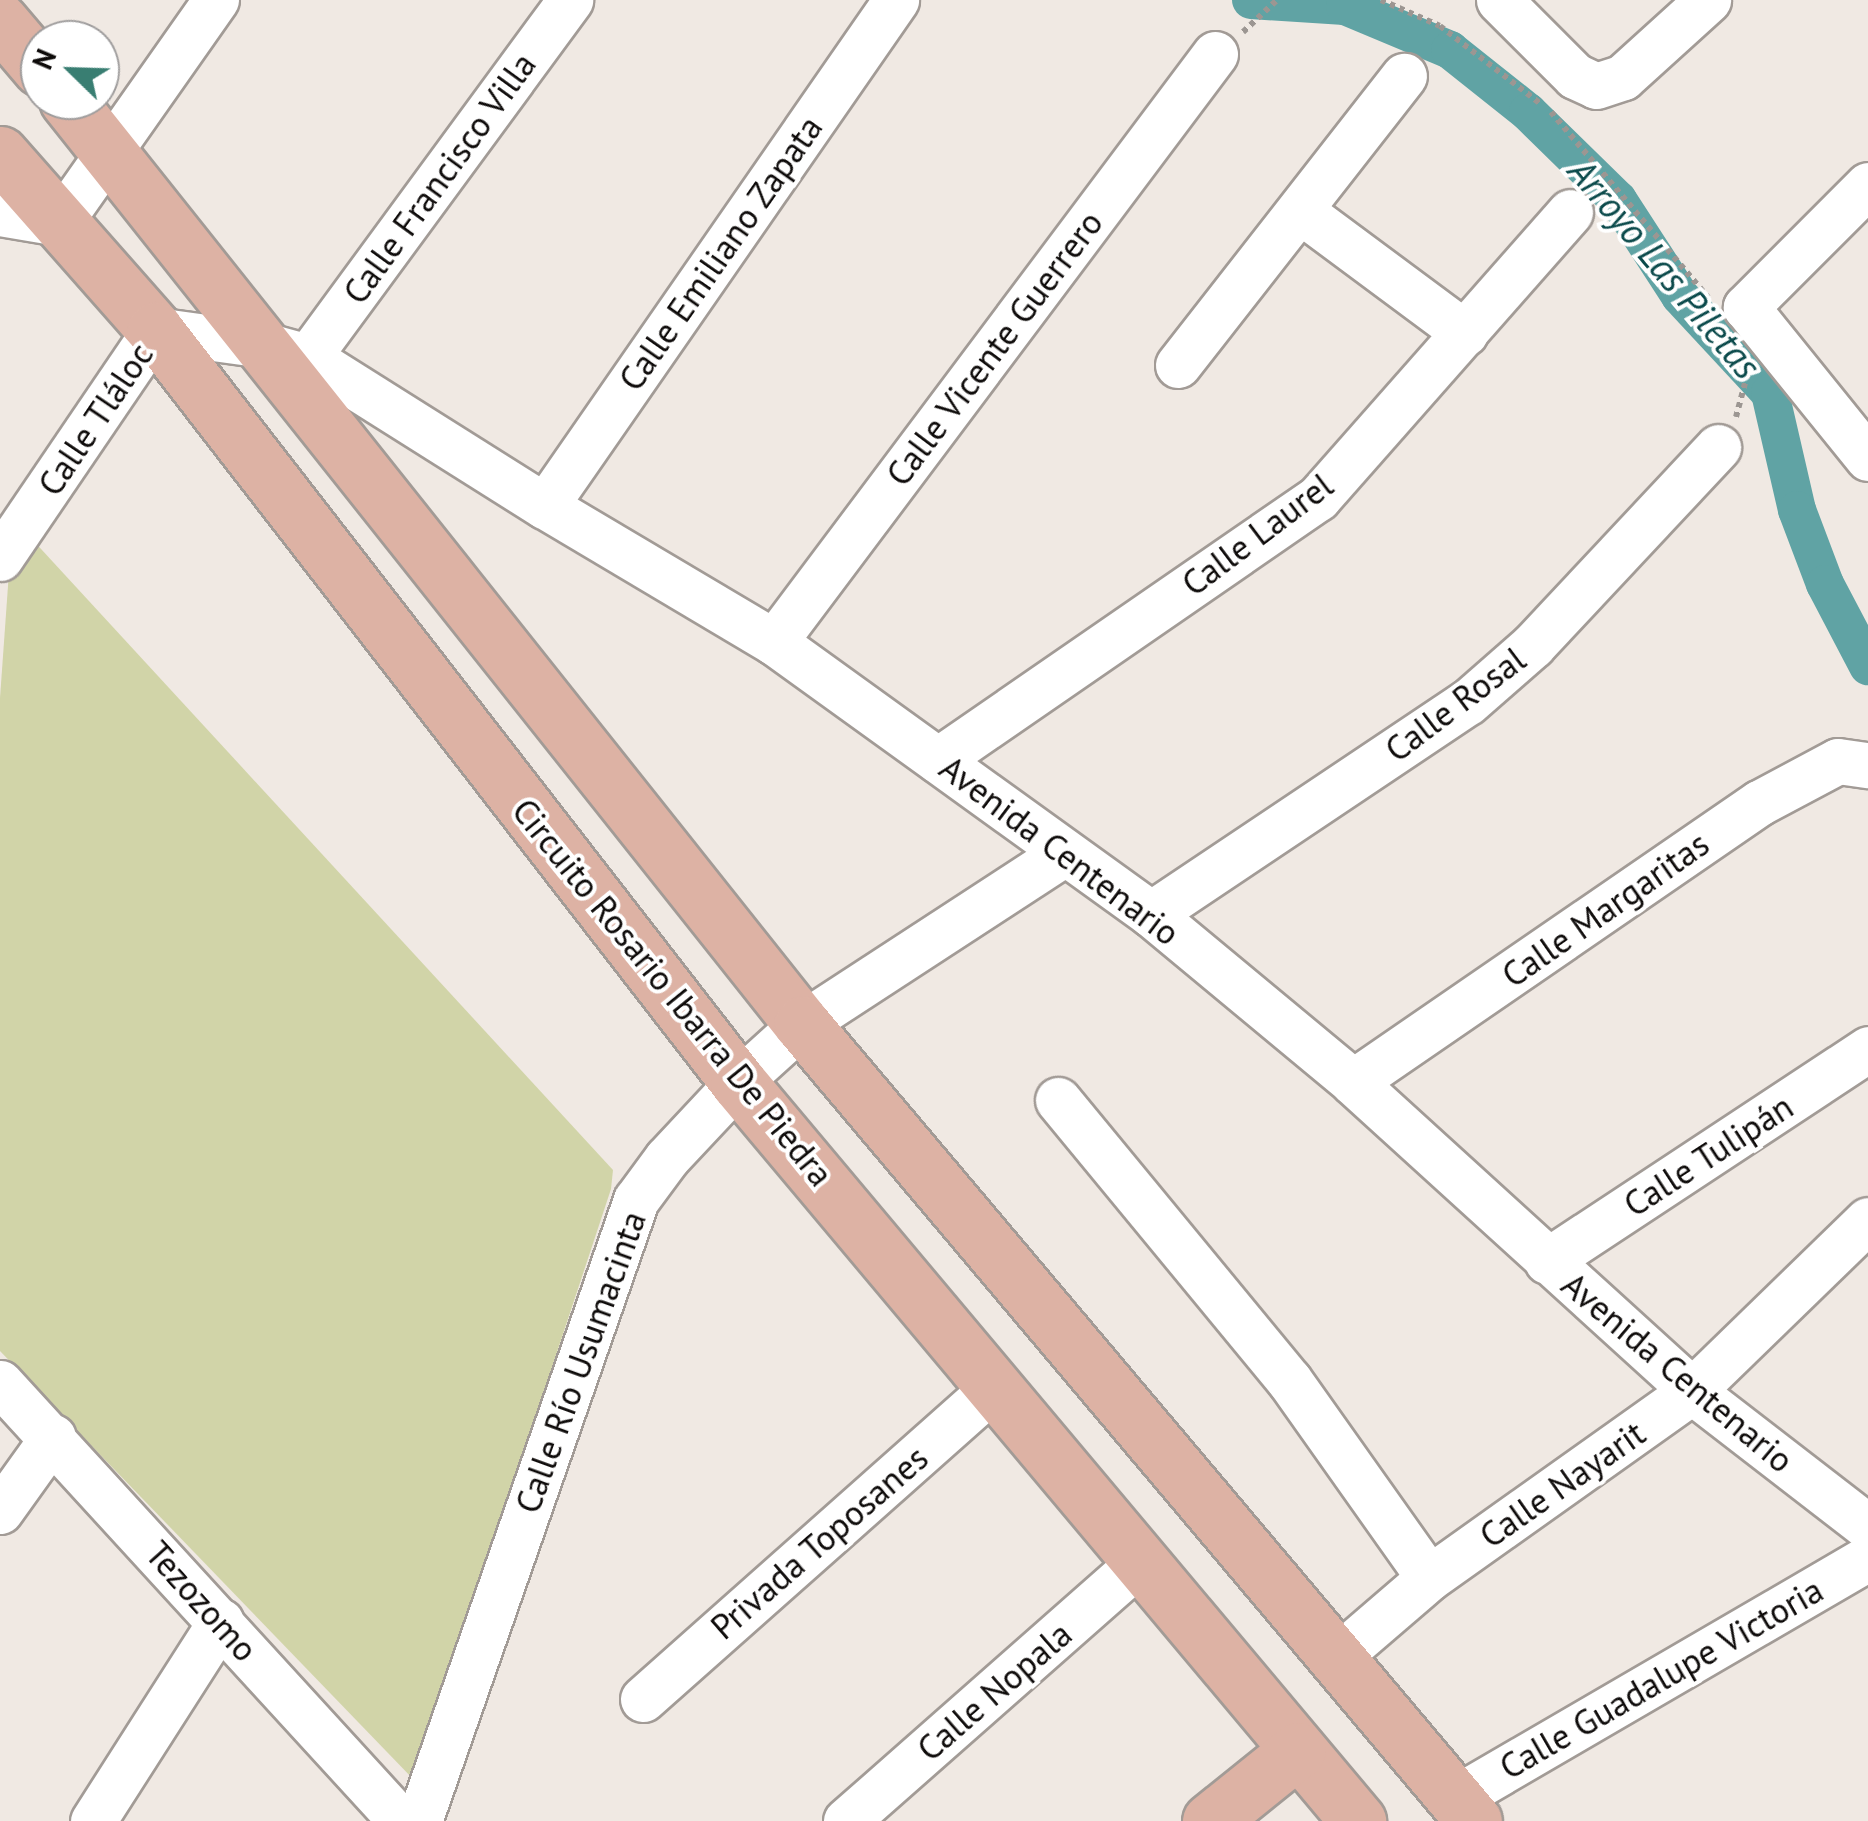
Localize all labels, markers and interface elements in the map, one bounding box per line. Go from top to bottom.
north arrow [20,20,120,120]
text: N [23,43,64,75]
street label: Calle Francisco Villa [334,44,544,312]
street label: Calle Emiliano Zapata [609,107,831,399]
water label: Arroyo Las Piletas [1559,148,1771,388]
street label: Calle Vicente Guerrero [877,202,1111,494]
street label: Calle Tláloc [28,334,162,504]
street label: Calle Laurel [1173,464,1341,604]
street label: Calle Rosal [1377,638,1533,770]
street label: Avenida Centenario [932,746,1188,954]
street label: Circuito Rosario Ibarra De Piedra [504,790,842,1194]
street label: Calle Margaritas [1494,822,1716,996]
street label: Calle Tulipán [1615,1085,1801,1225]
street label: Calle Río Usumacinta [506,1205,654,1519]
street label: Avenida Centenario [1554,1263,1802,1481]
street label: Calle Nayarit [1471,1412,1653,1556]
street label: Privada Toposanes [702,1436,936,1648]
street label: Tezozomo [137,1532,267,1670]
street label: Calle Guadalupe Victoria [1491,1568,1831,1788]
street label: Calle Nopala [908,1613,1080,1769]

